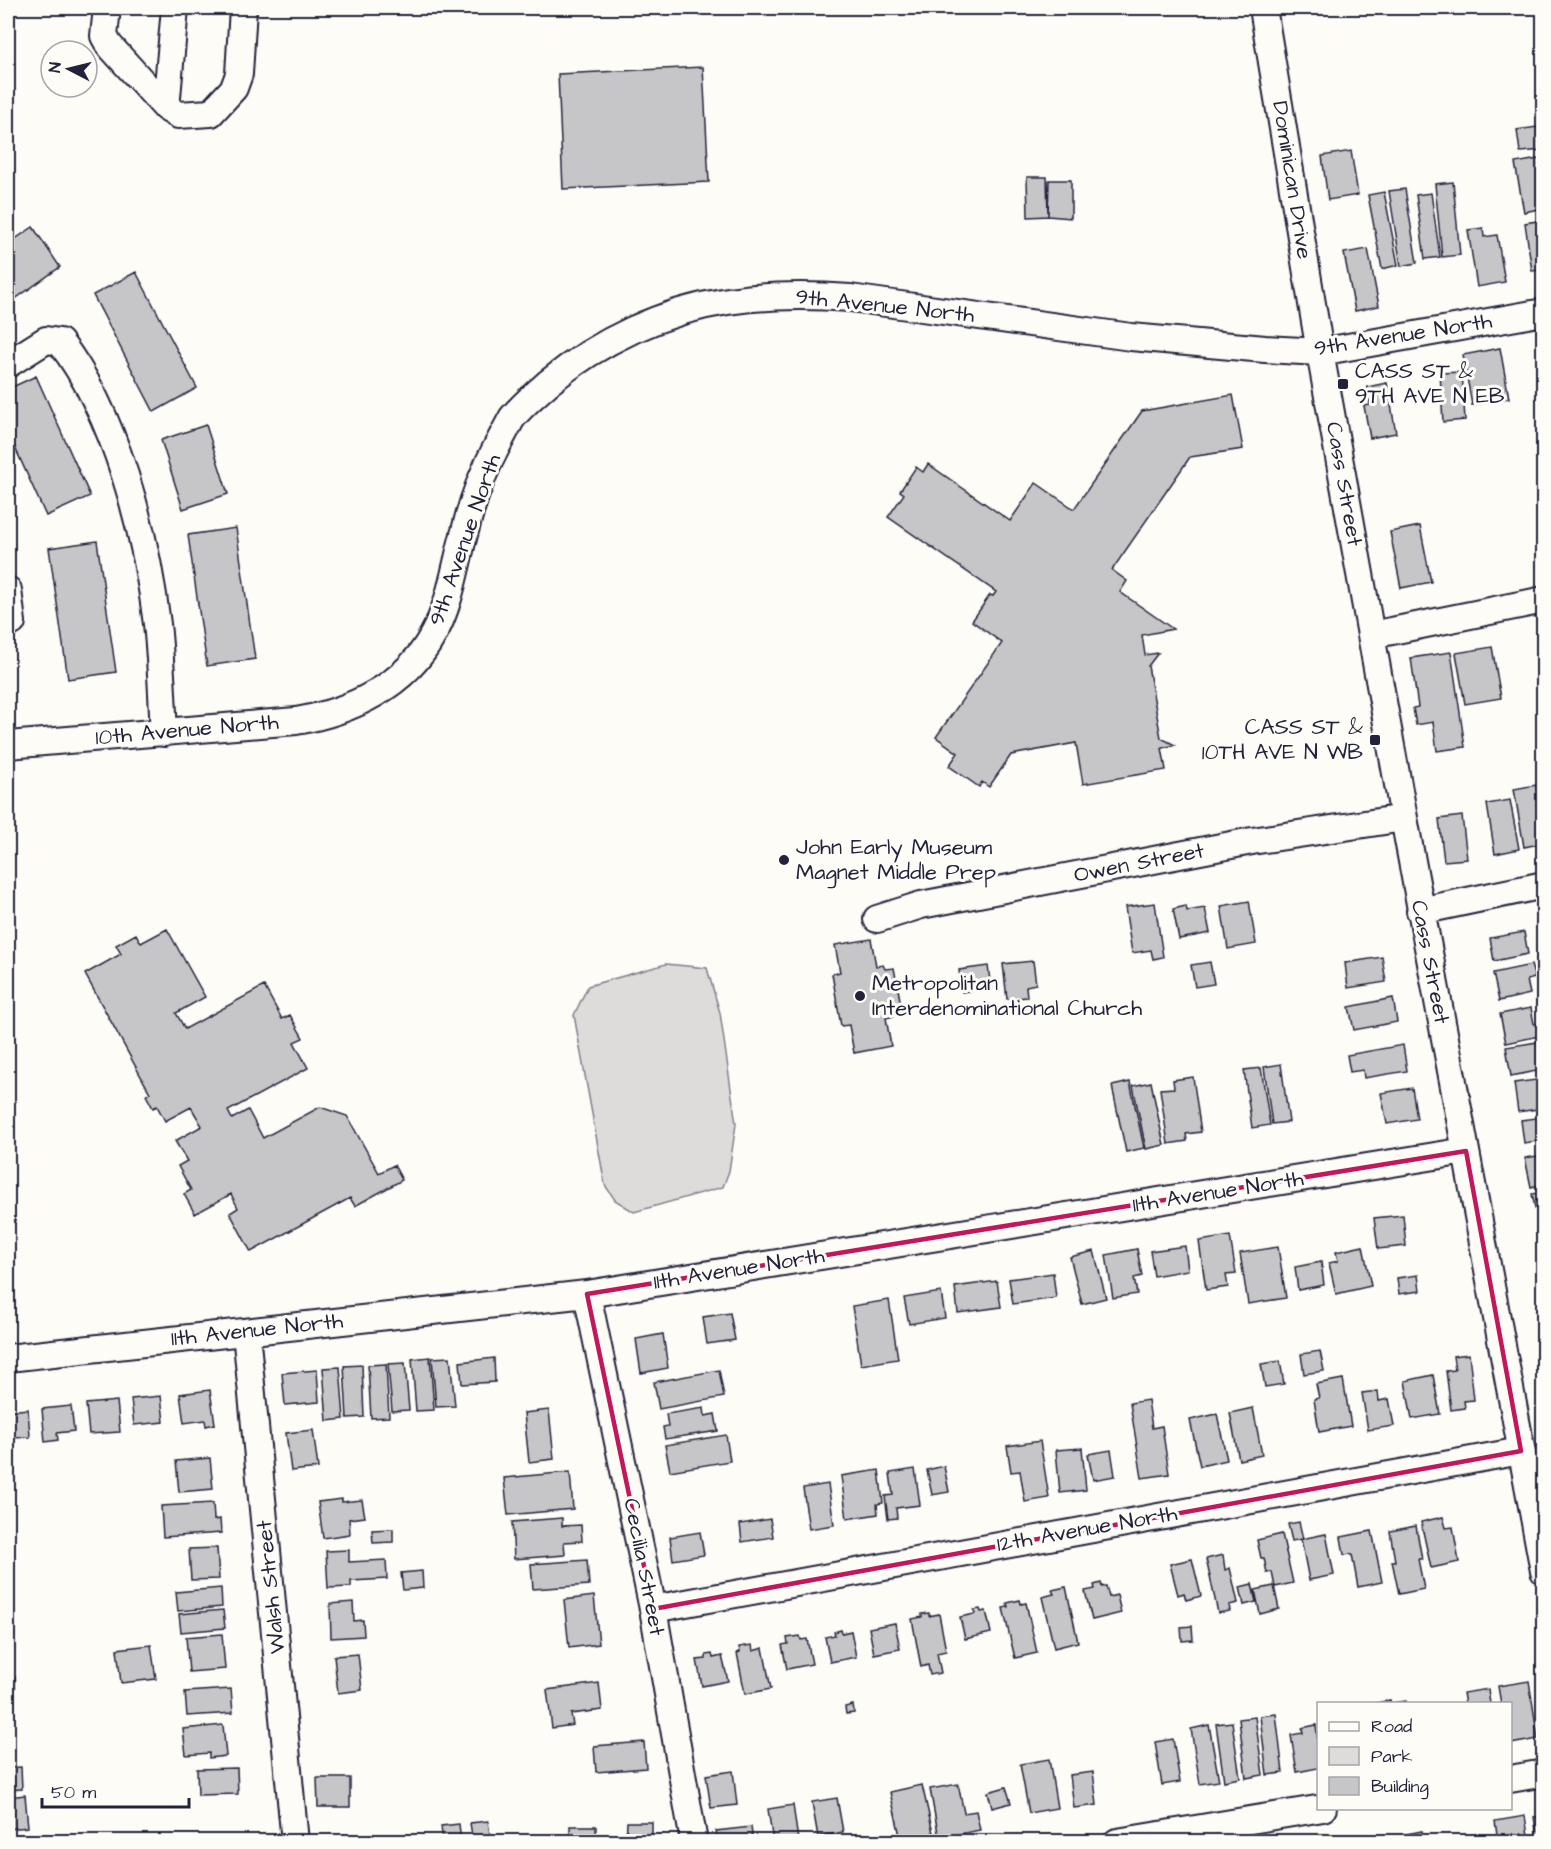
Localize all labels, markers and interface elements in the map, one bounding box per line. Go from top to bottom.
north arrow [39,39,99,99]
text: N [44,61,67,74]
street label: Dominican Drive [1264,99,1320,261]
street label: 9th Avenue North [794,281,976,331]
street label: 9th Avenue North [1312,306,1494,364]
place label: CASS ST & 9TH AVE N EB [1355,356,1505,412]
marker: CASS ST & 9TH AVE N EB [1336,377,1350,391]
street label: Cass Street [1318,419,1370,549]
street label: 9th Avenue North [421,450,509,630]
street label: 10th Avenue North [94,707,280,753]
place label: CASS ST & 10TH AVE N WB [1202,712,1363,768]
marker: CASS ST & 10TH AVE N WB [1368,733,1382,747]
place label: John Early Museum Magnet Middle Prep [796,832,996,889]
street label: Owen Street [1071,835,1207,891]
marker: John Early Museum Magnet Middle Prep [777,853,791,867]
street label: Cass Street [1403,897,1457,1027]
place label: Metropolitan Interdenominational Church [872,968,1142,1024]
marker: Metropolitan Interdenominational Church [853,989,867,1003]
street label: 11th Avenue North [1130,1163,1306,1221]
street label: 11th Avenue North [651,1240,827,1298]
street label: 11th Avenue North [170,1306,345,1354]
street label: Cecilia Street [615,1496,673,1638]
street label: 12th Avenue North [994,1498,1180,1560]
street label: Walsh Street [249,1519,293,1655]
legend [1317,1702,1512,1810]
text: Road [1371,1714,1412,1739]
text: Park [1371,1744,1413,1769]
scale bar [42,1771,189,1809]
text: Building [1371,1774,1429,1800]
text: 50 m [51,1780,96,1805]

